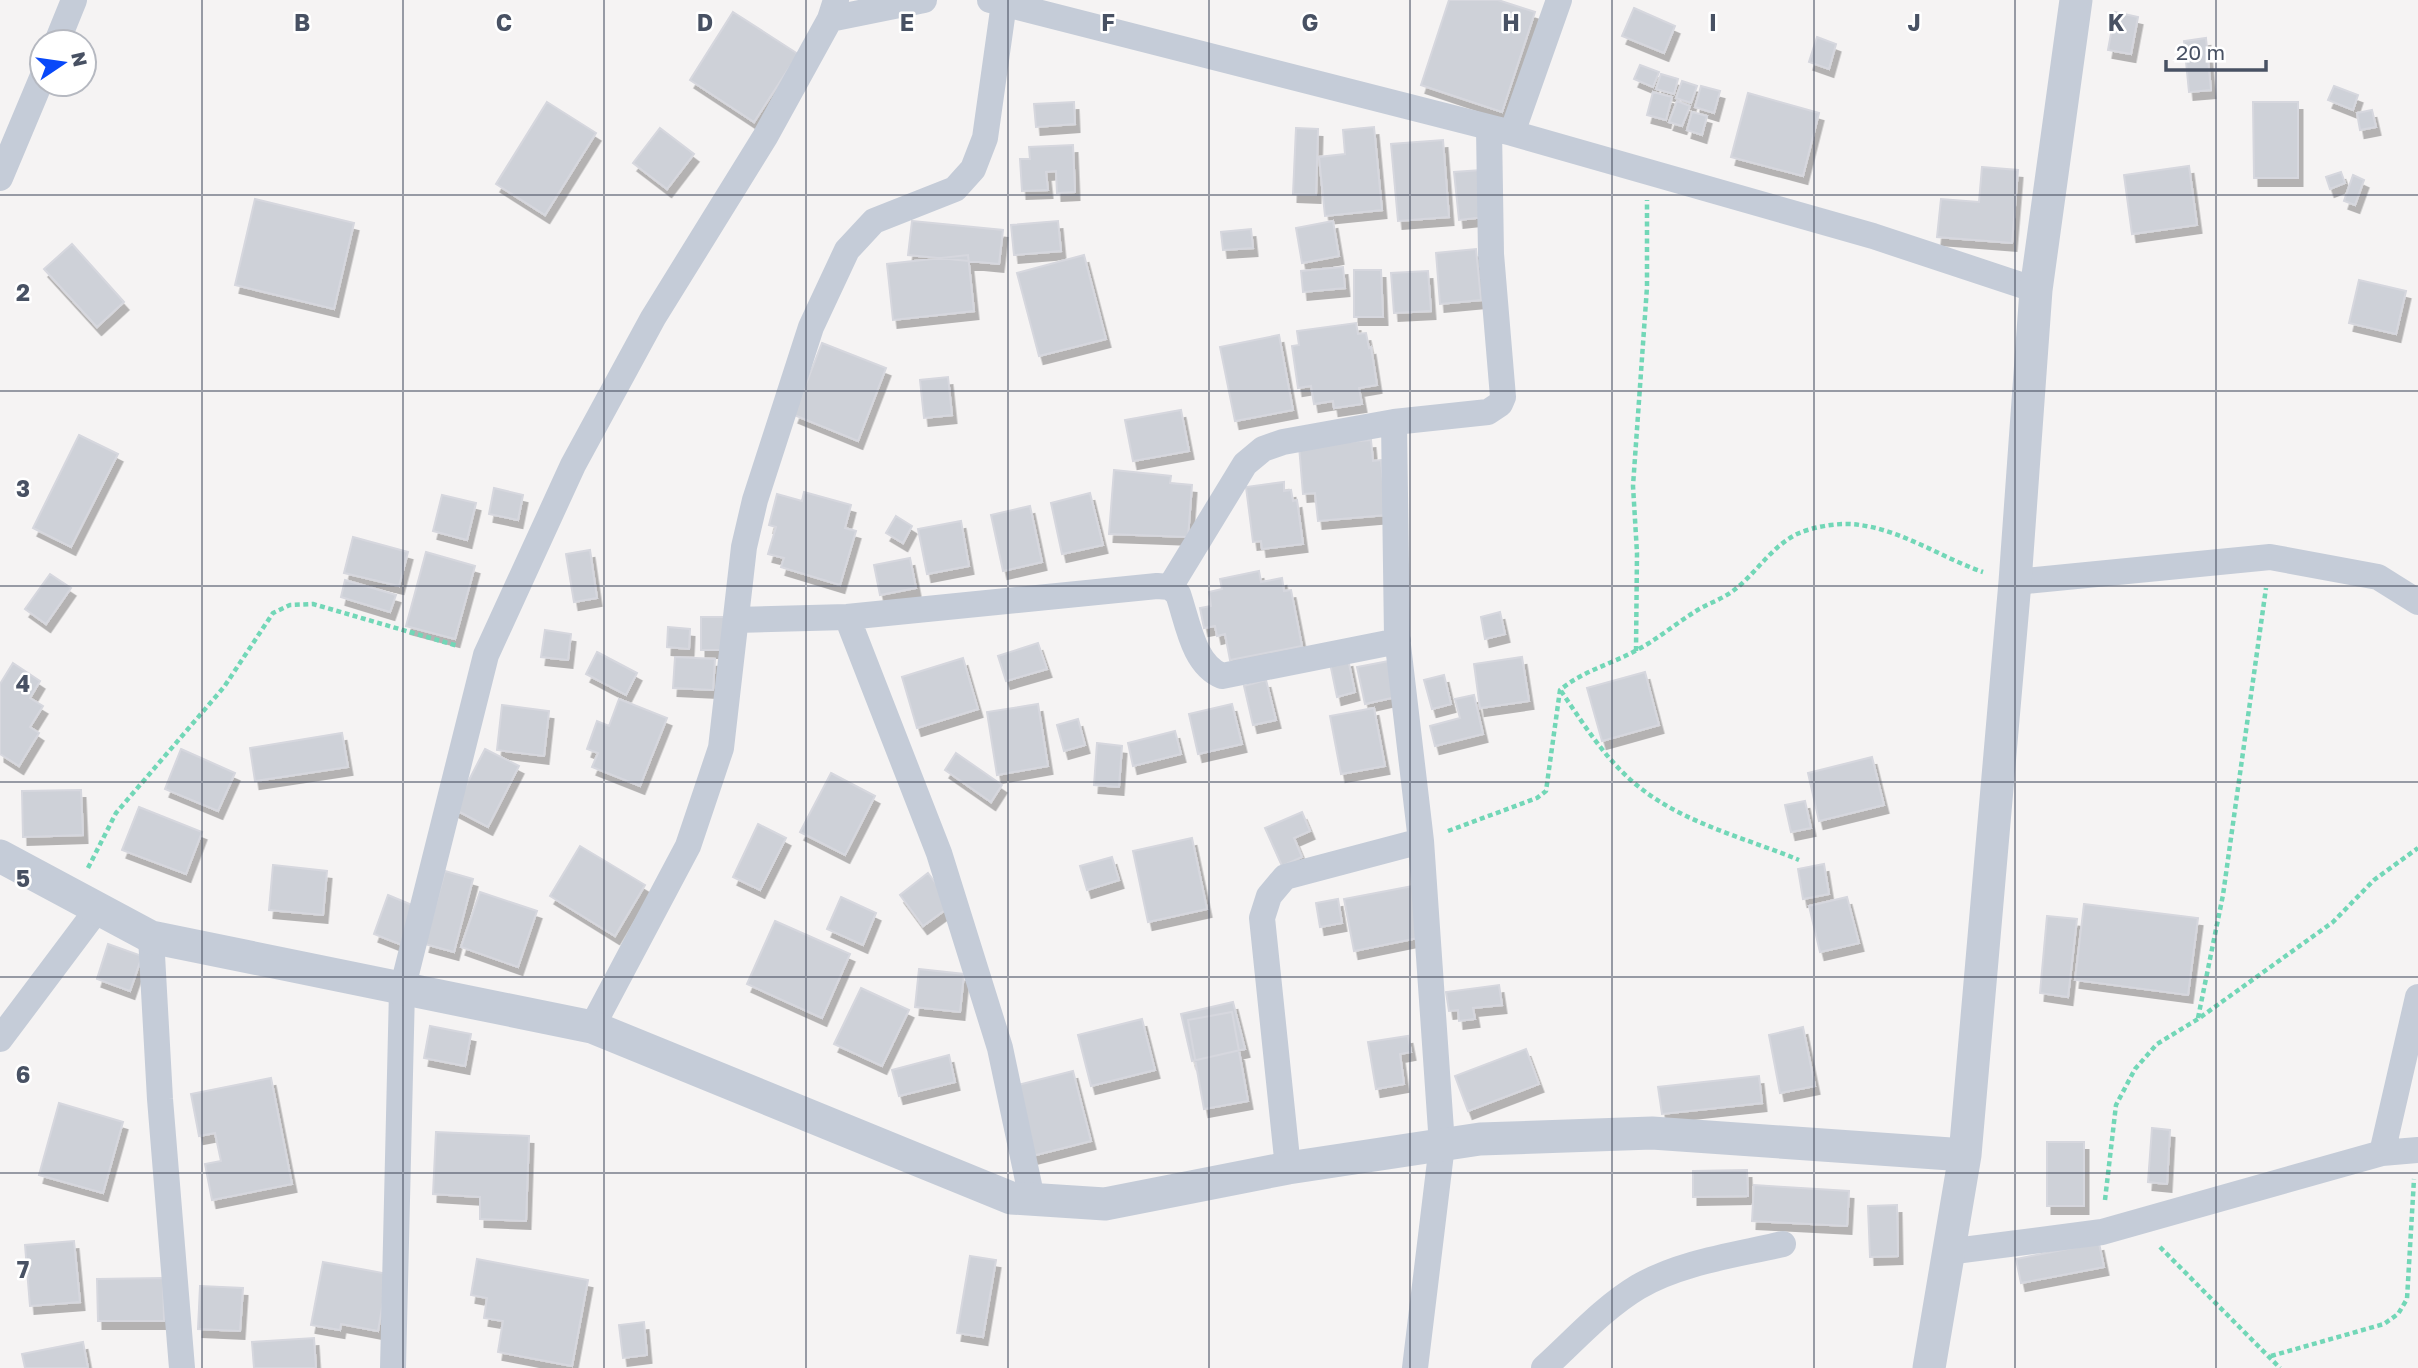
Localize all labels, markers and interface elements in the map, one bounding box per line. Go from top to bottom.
text: B [294,8,310,36]
text: C [496,8,512,36]
text: D [697,8,713,36]
text: E [900,8,914,36]
text: F [1101,8,1115,36]
text: G [1302,8,1318,36]
text: H [1502,8,1520,36]
text: I [1709,8,1717,36]
text: J [1907,8,1921,36]
text: K [2108,8,2125,36]
north arrow [28,28,98,98]
scale bar [2166,28,2266,72]
text: 20 m [2176,39,2225,65]
text: N [67,49,93,69]
text: 2 [16,278,30,306]
text: 3 [16,474,30,502]
text: 4 [16,669,30,697]
text: 5 [16,864,30,892]
text: 6 [16,1060,30,1088]
text: 7 [17,1255,29,1283]

